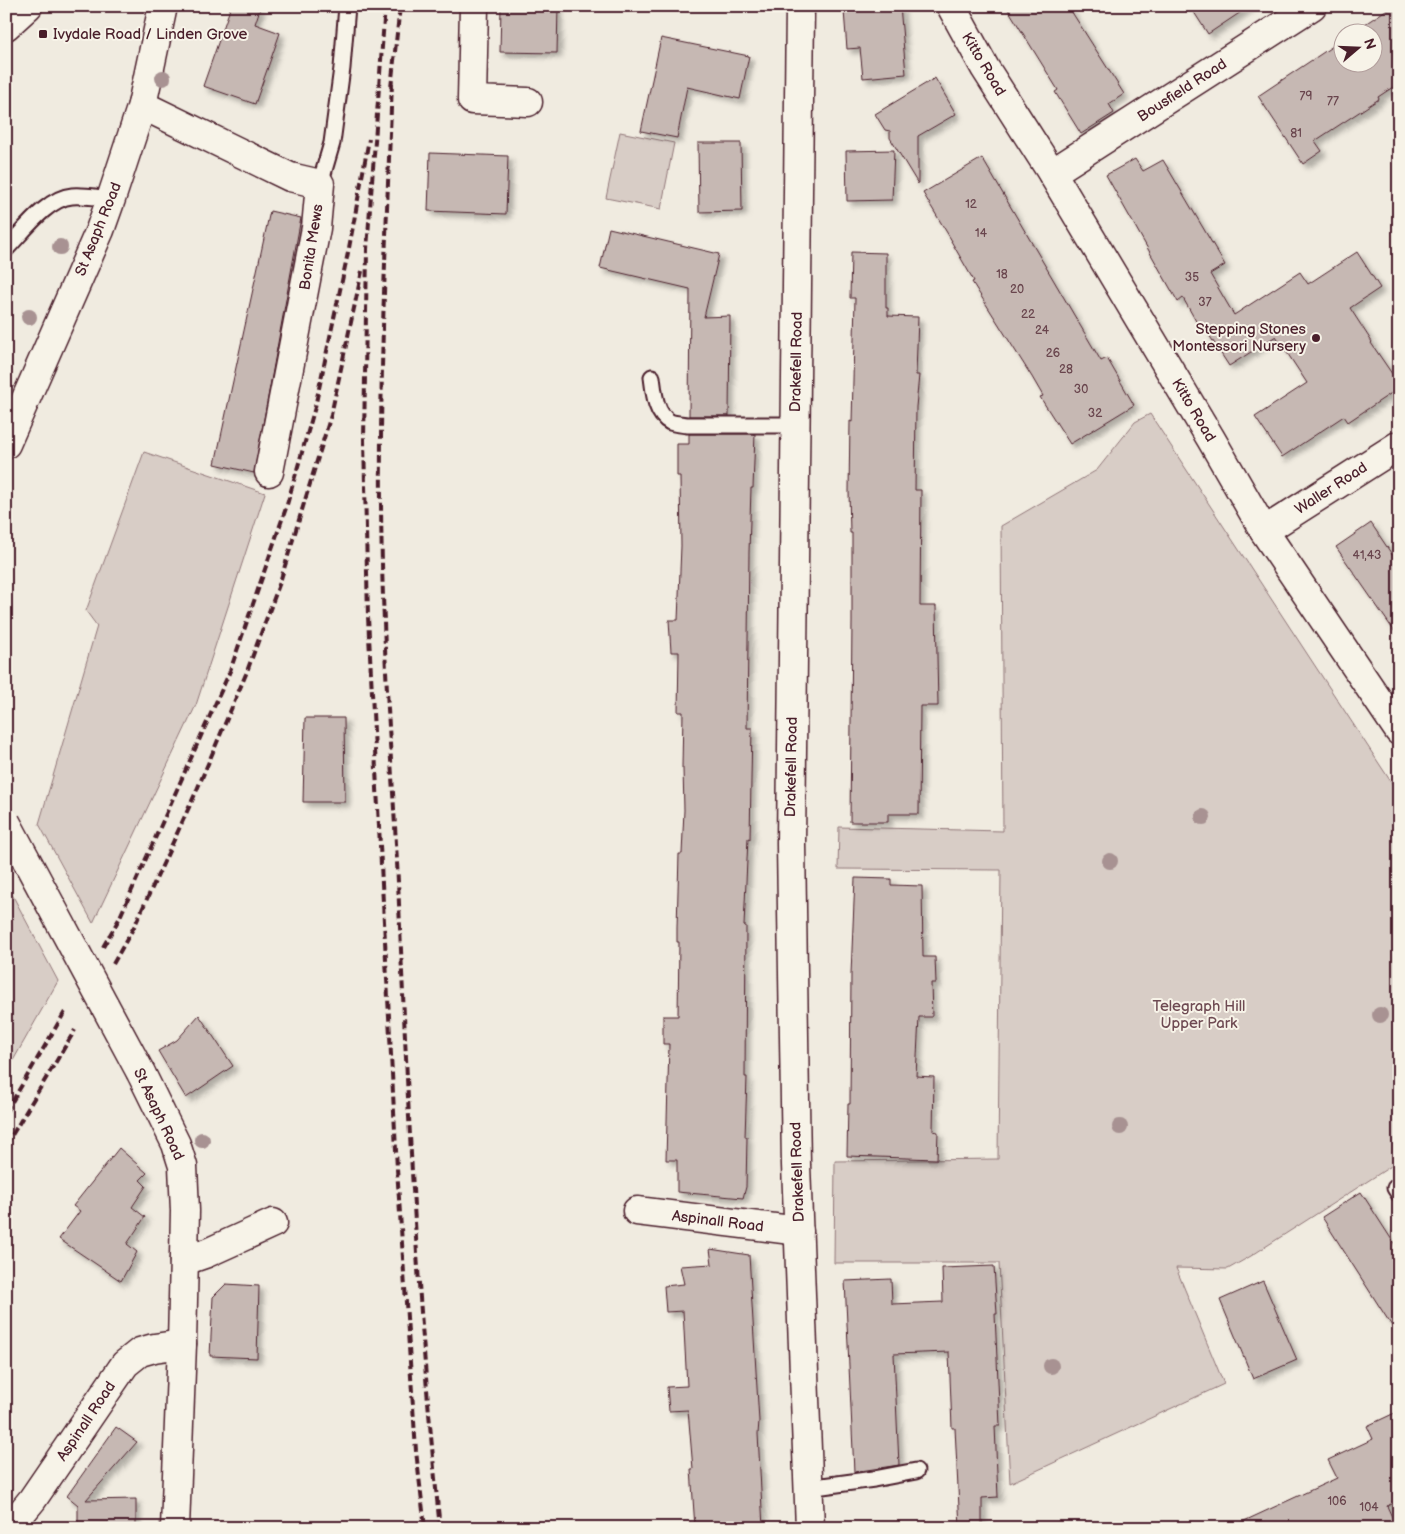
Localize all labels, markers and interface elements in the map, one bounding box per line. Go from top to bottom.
north arrow [1332,22,1382,72]
place label: Ivydale Road / Linden Grove [53,25,247,44]
marker: Ivydale Road / Linden Grove [37,28,49,40]
street label: Kitto Road [957,29,1010,99]
text: N [1360,36,1380,52]
street label: Bousfield Road [1134,54,1231,126]
house number: 79 [1300,89,1312,104]
house number: 77 [1327,94,1339,109]
house number: 81 [1290,126,1302,141]
street label: St Asaph Road [71,179,126,279]
house number: 12 [965,197,977,212]
street label: Bonita Mews [295,202,328,291]
house number: 14 [975,226,988,241]
house number: 18 [996,267,1008,282]
house number: 35 [1185,270,1199,285]
house number: 20 [1010,282,1024,297]
house number: 37 [1198,295,1212,310]
house number: 22 [1021,307,1035,322]
street label: Drakefell Road [786,312,807,412]
place label: Stepping Stones Montessori Nursery [1172,320,1307,356]
house number: 24 [1035,323,1050,338]
marker: Stepping Stones Montessori Nursery [1310,332,1322,344]
house number: 26 [1046,346,1060,361]
house number: 28 [1059,362,1073,377]
street label: Kitto Road [1167,375,1220,445]
house number: 30 [1074,382,1088,397]
house number: 32 [1088,406,1102,421]
street label: Waller Road [1291,458,1371,519]
house number: 41,43 [1353,548,1381,563]
street label: Drakefell Road [781,717,802,817]
park label: Telegraph Hill Upper Park [1153,997,1245,1033]
street label: St Asaph Road [129,1065,188,1163]
street label: Drakefell Road [786,1121,809,1223]
street label: Aspinall Road [671,1206,765,1237]
street label: Aspinall Road [53,1378,120,1465]
house number: 106 [1327,1494,1347,1509]
house number: 104 [1359,1500,1379,1515]

